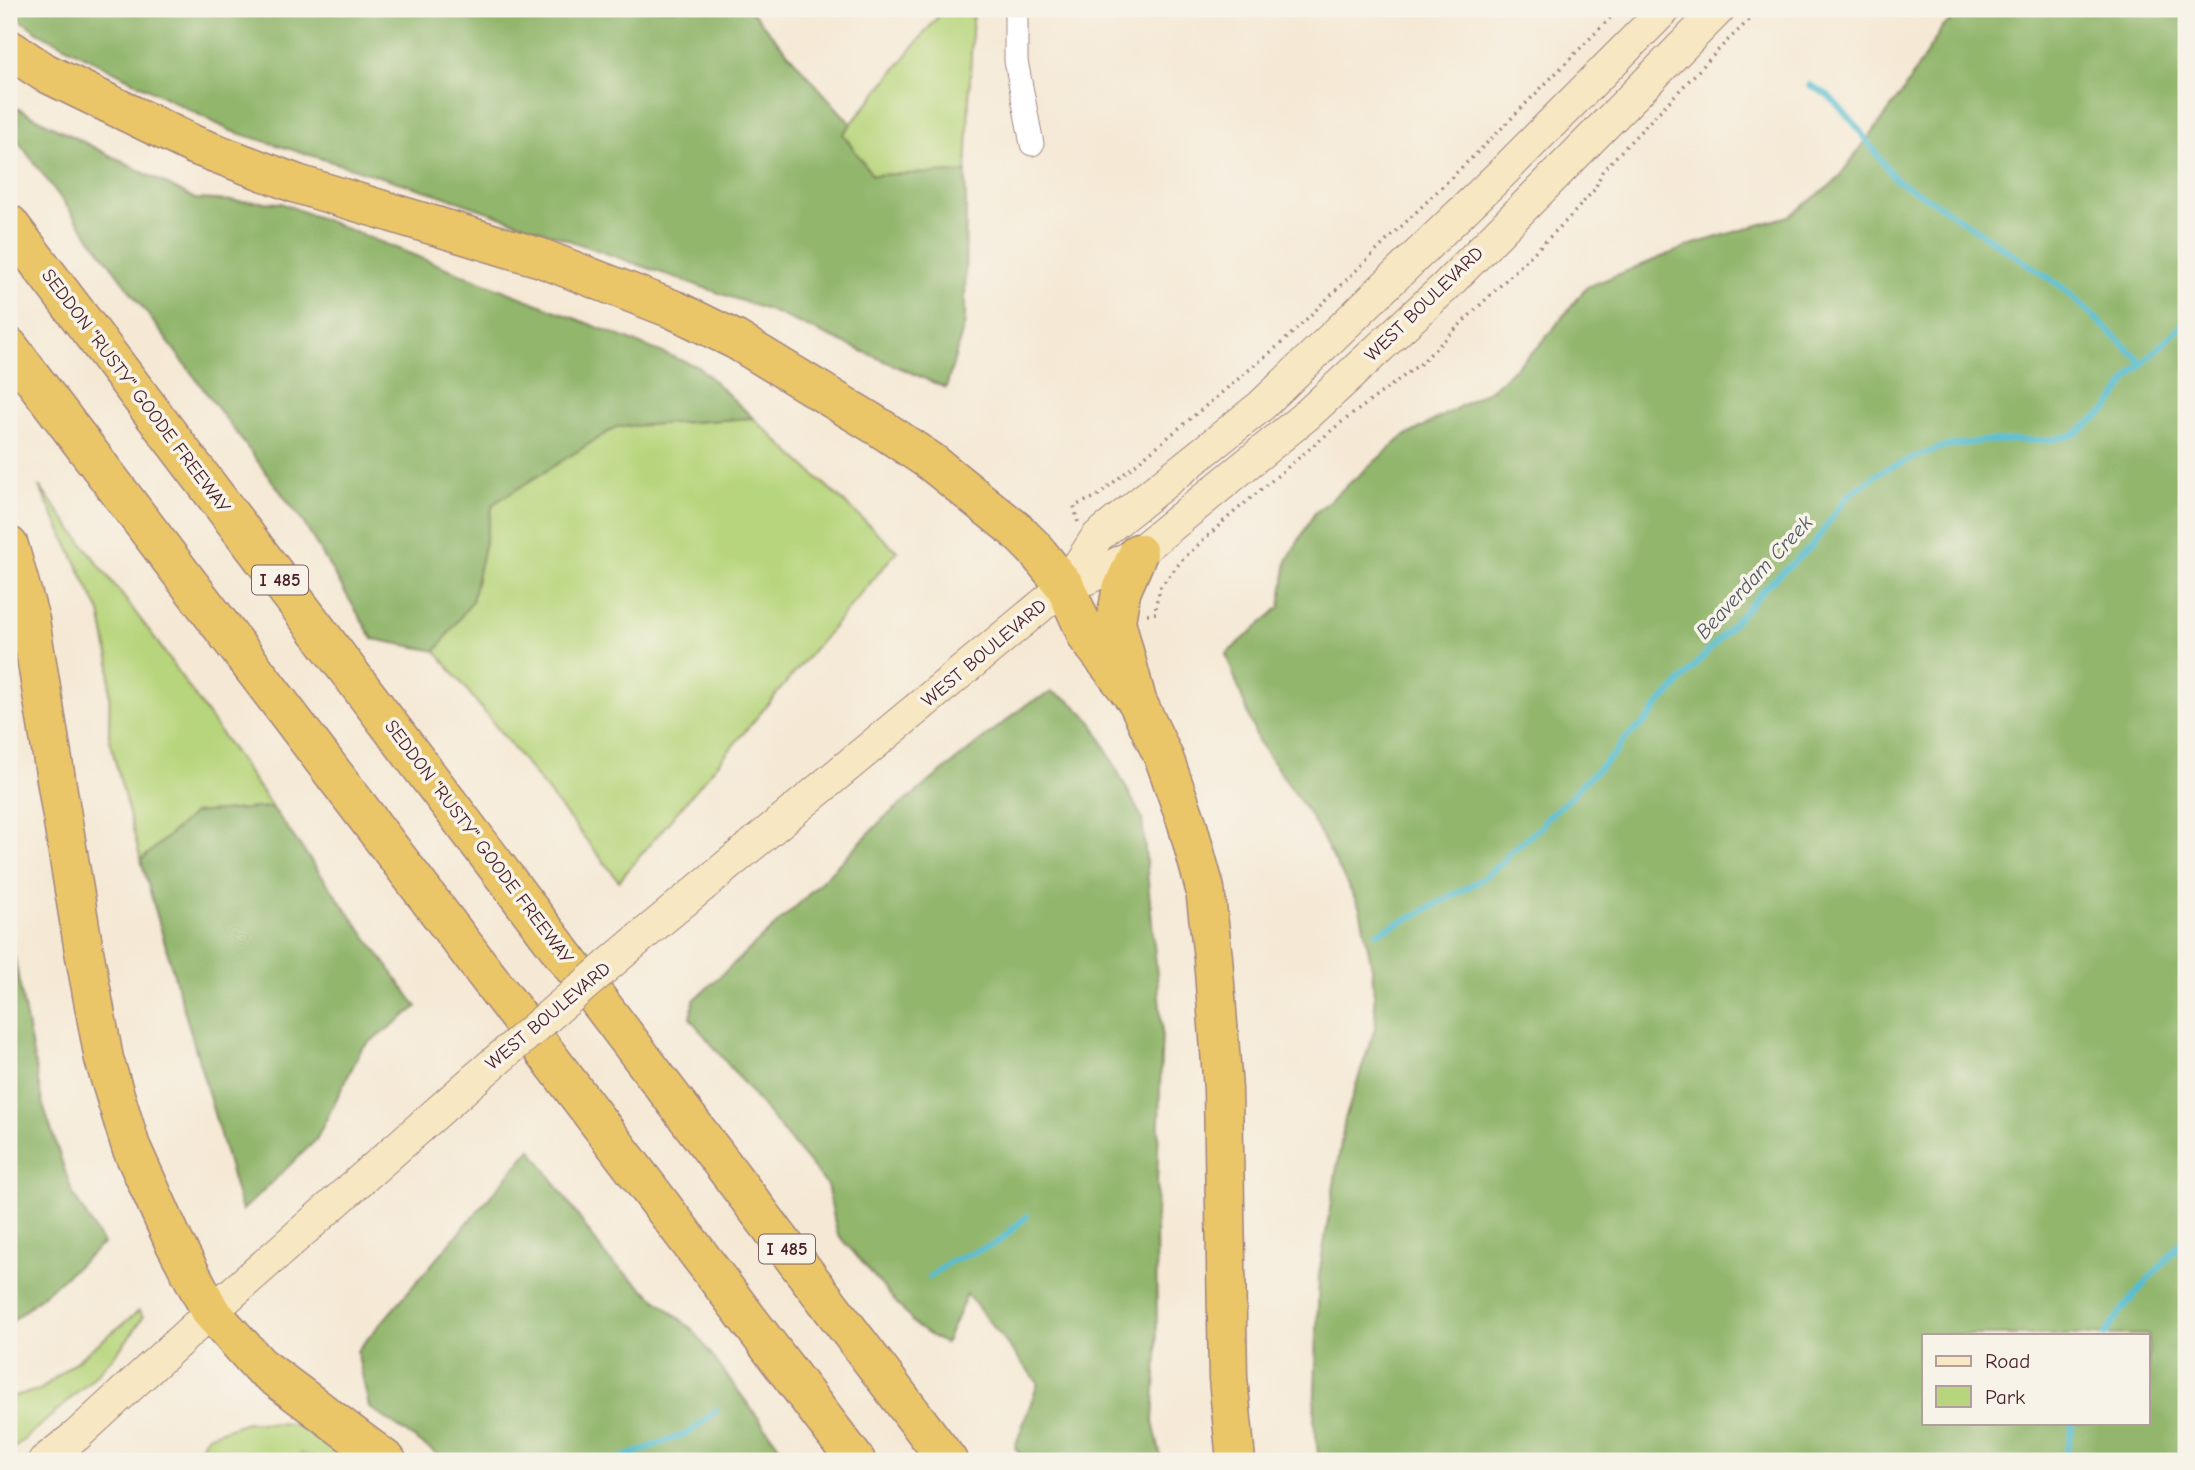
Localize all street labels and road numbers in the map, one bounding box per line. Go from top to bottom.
street label: WEST BOULEVARD [1360,242,1488,366]
street label: SEDDON "RUSTY" GOODE FREEWAY [37,265,235,518]
road number: I 485 [252,566,308,594]
street label: WEST BOULEVARD [917,594,1051,712]
street label: SEDDON "RUSTY" GOODE FREEWAY [380,716,578,969]
street label: WEST BOULEVARD [481,957,615,1075]
road number: I 485 [759,1234,815,1264]

